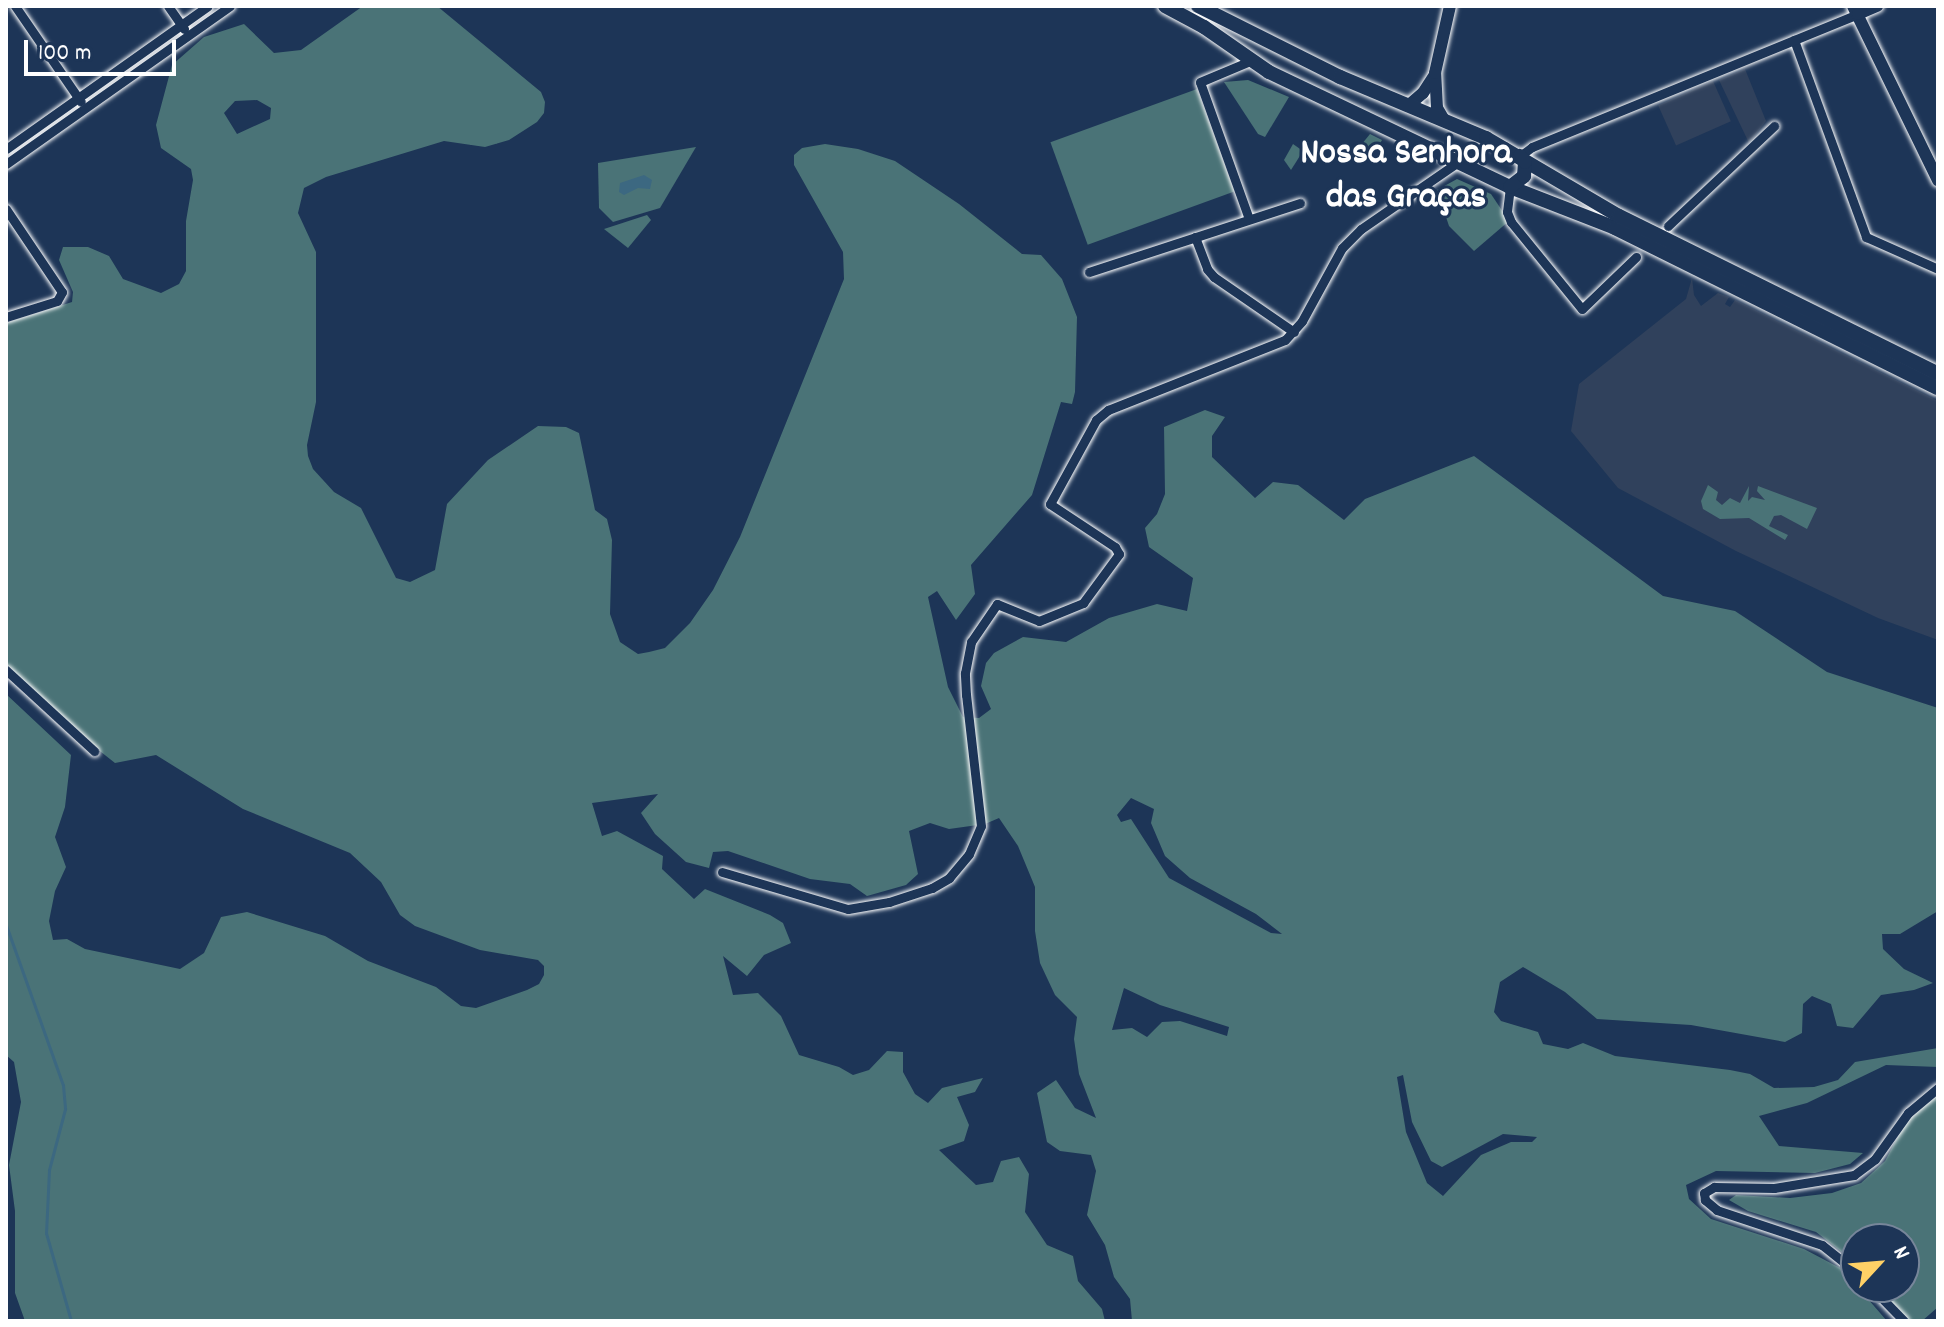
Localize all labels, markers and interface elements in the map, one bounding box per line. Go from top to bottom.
scale bar [28,24,180,74]
text: 100 m [38,37,91,71]
district label: Nossa Senhora das Graças [1300,132,1512,222]
north arrow [1840,1223,1920,1303]
text: N [1884,1241,1917,1265]

